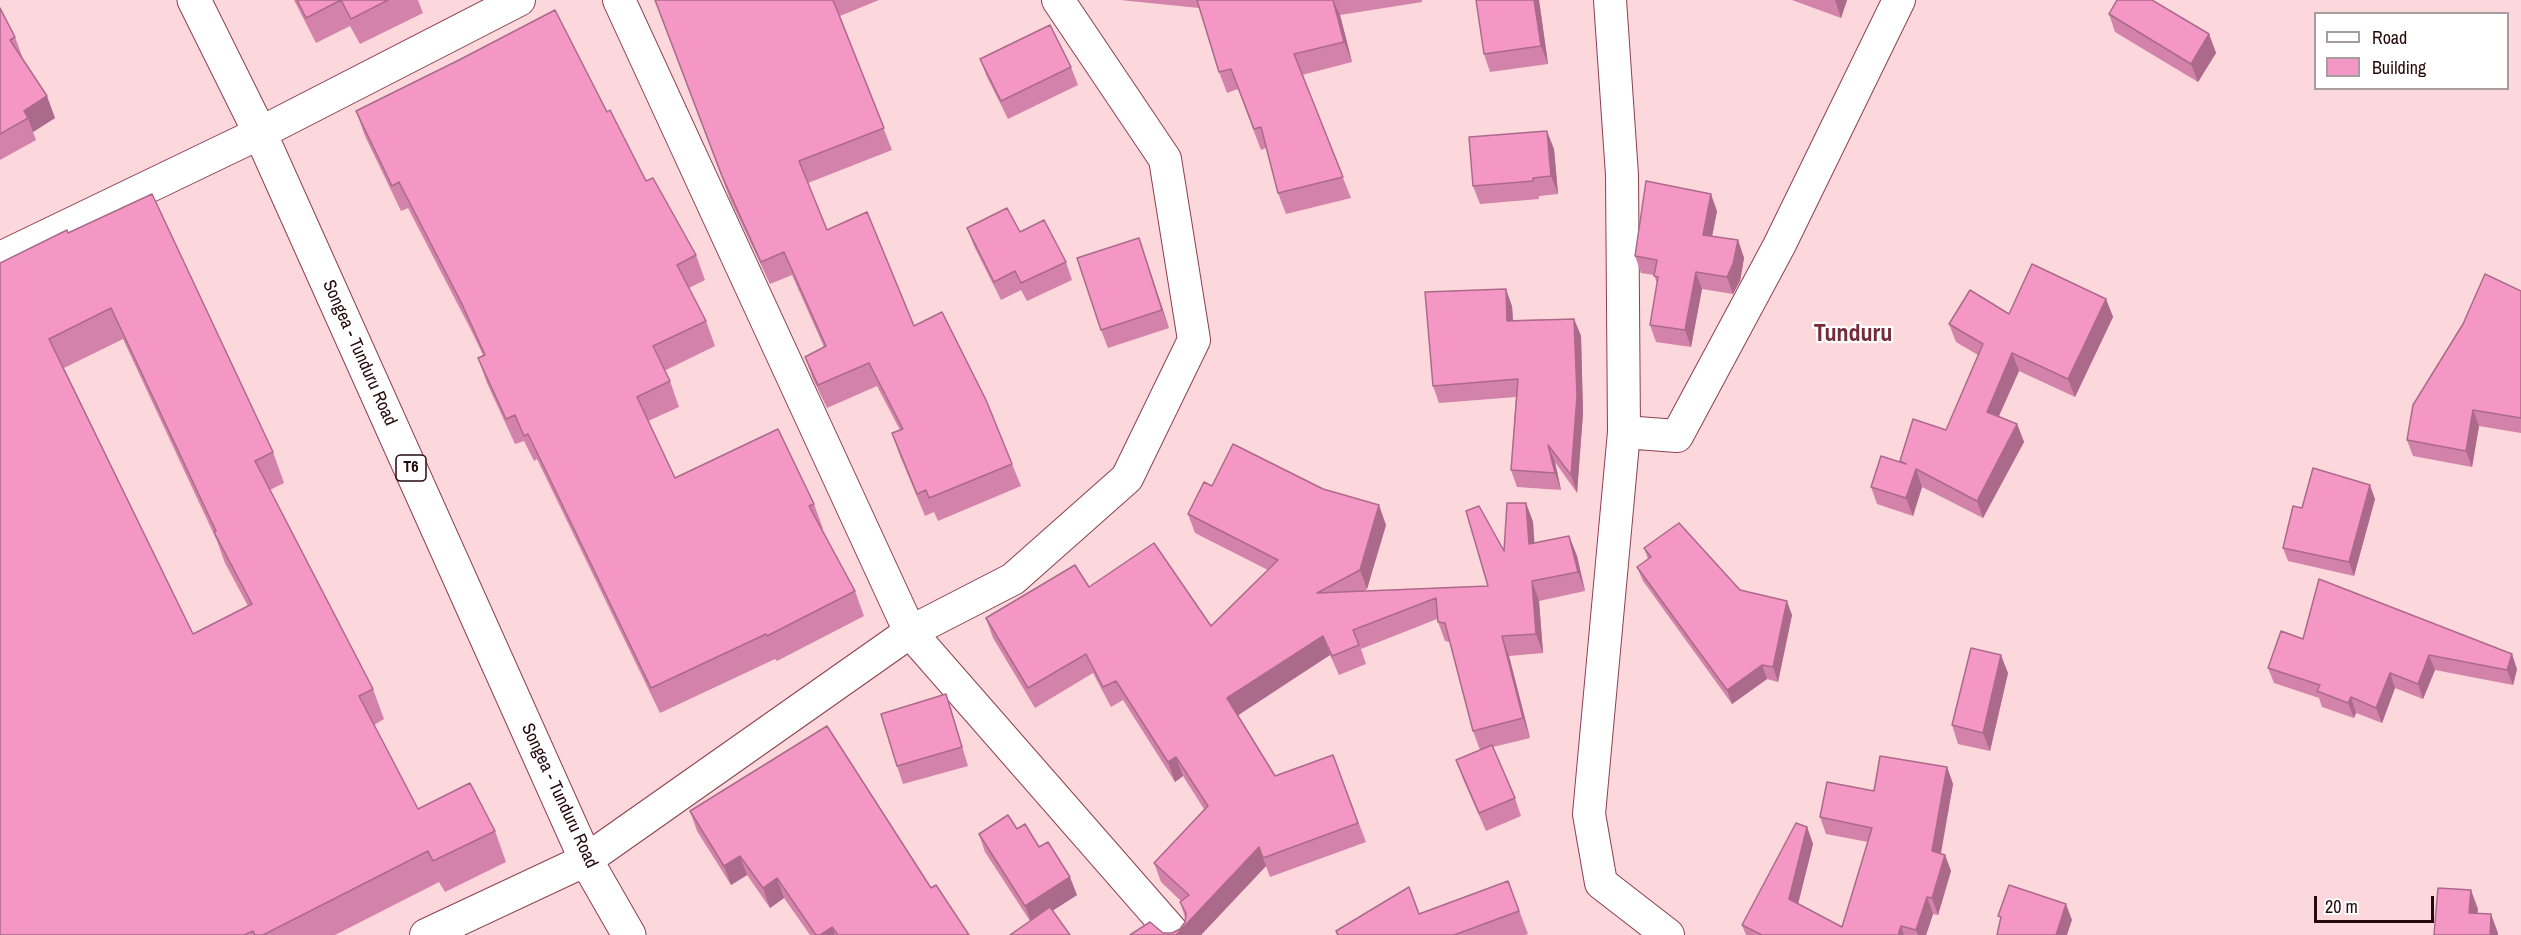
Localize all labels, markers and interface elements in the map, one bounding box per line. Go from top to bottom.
legend [2314,12,2509,90]
text: Road [2372,25,2407,50]
text: Building [2372,55,2426,80]
street label: Songea - Tunduru Road [317,277,401,429]
district label: Tunduru [1814,321,1892,349]
road number: T6 [396,455,426,481]
street label: Songea - Tunduru Road [516,720,602,872]
scale bar [2317,884,2437,922]
text: 20 m [2325,894,2358,919]

